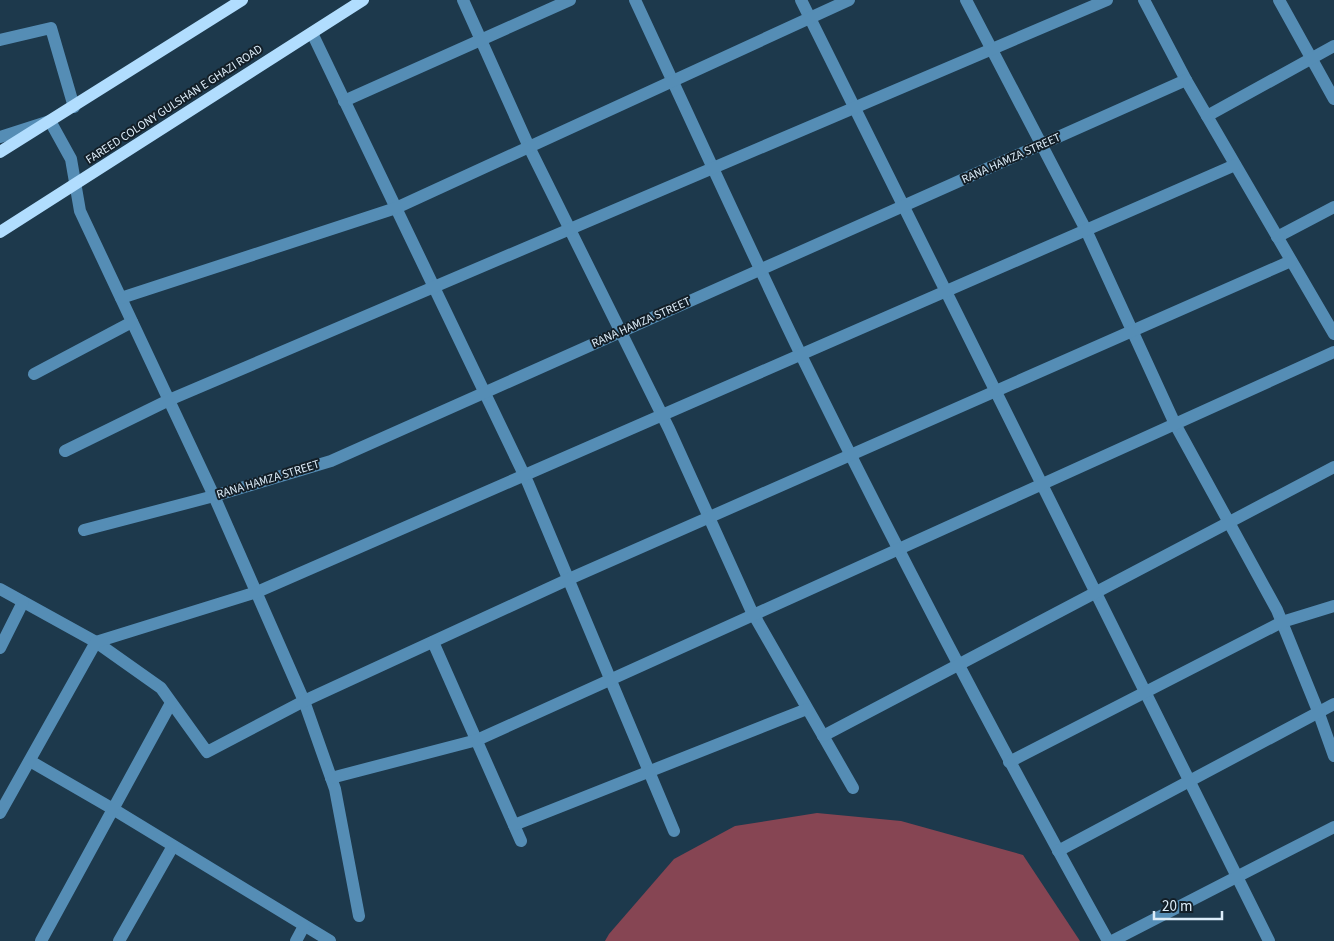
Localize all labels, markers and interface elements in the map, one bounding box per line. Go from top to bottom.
street label: FAREED COLONY GULSHAN E GHAZI ROAD [83,41,266,168]
street label: RANA HAMZA STREET [959,129,1064,188]
street label: RANA HAMZA STREET [589,293,694,352]
street label: RANA HAMZA STREET [215,456,322,503]
scale bar [1154,888,1222,920]
text: 20 m [1162,896,1192,917]

